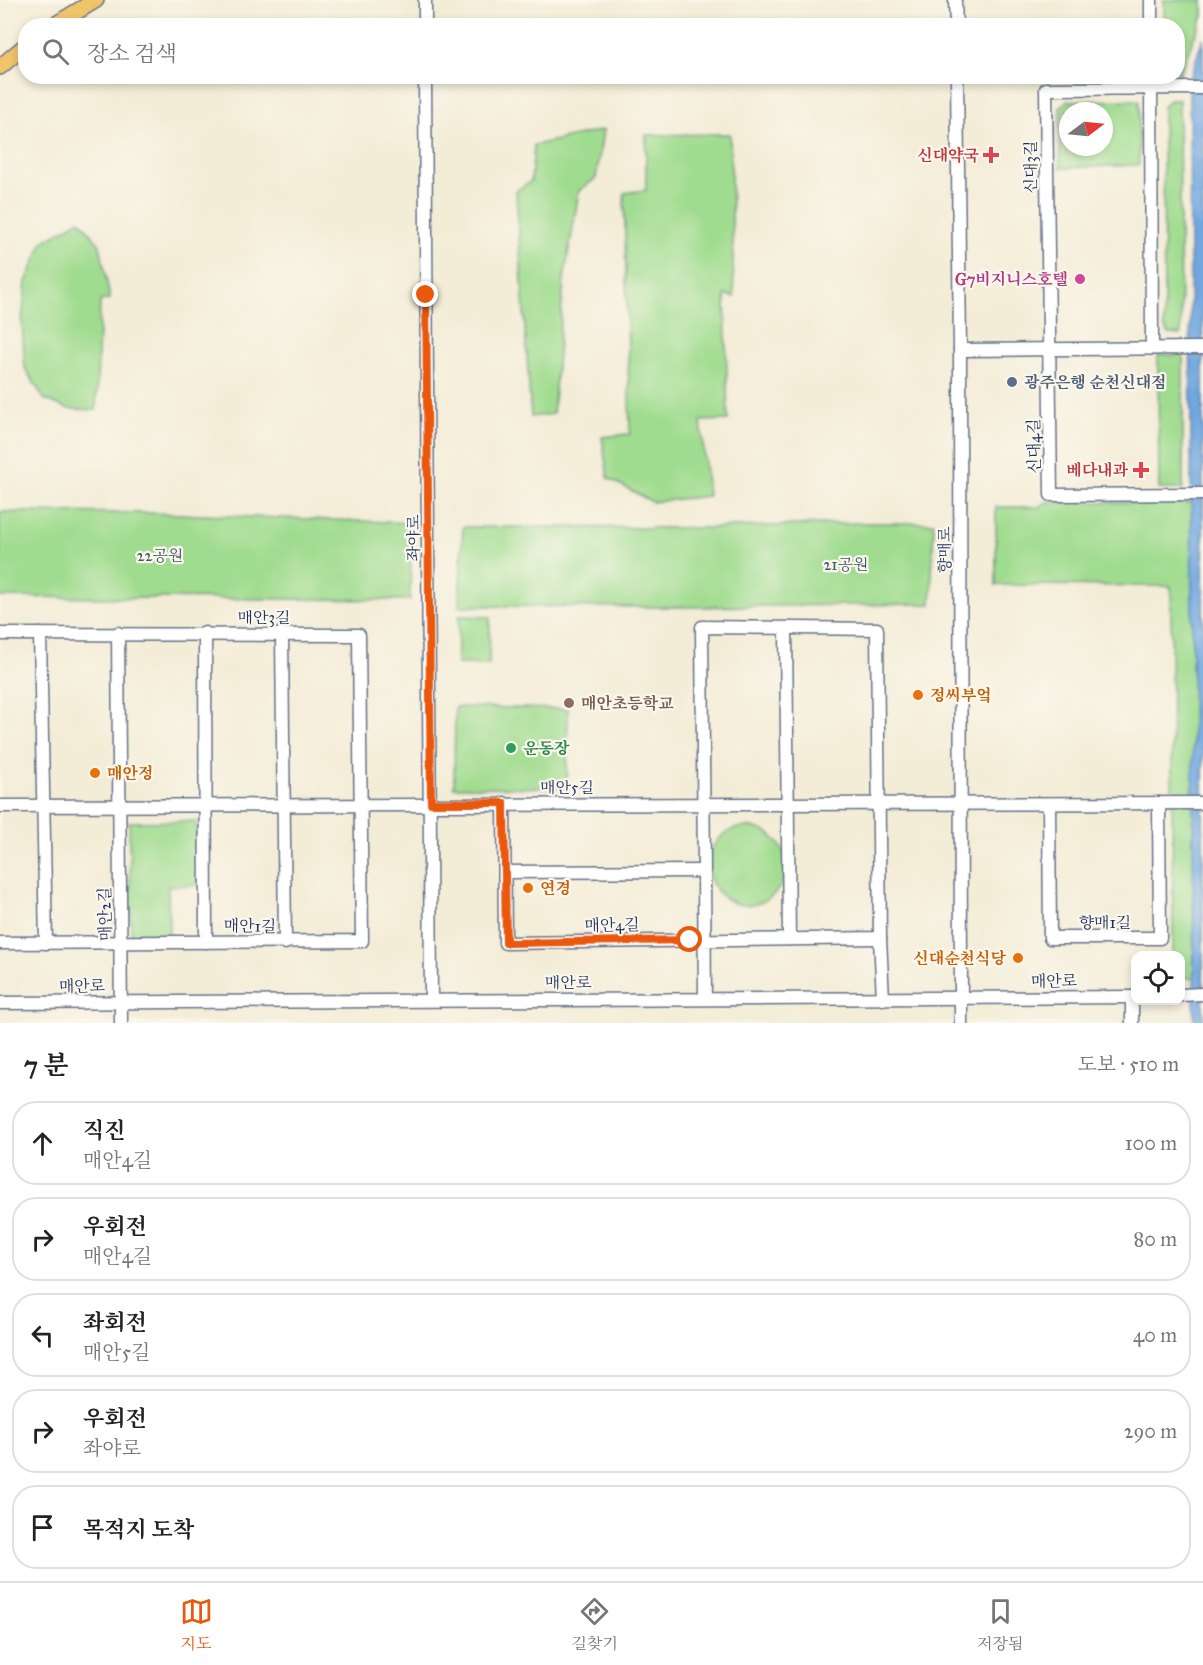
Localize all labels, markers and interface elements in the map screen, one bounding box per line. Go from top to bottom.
search box [18,18,1185,84]
icon: search [39,35,72,68]
text: 장소 검색 [87,40,177,67]
north arrow [1059,102,1113,156]
street label: 신대3길 [1021,141,1040,193]
place label: 신대약국 [917,146,980,165]
marker: 신대약국 [984,148,998,162]
place label: G7비지니스호텔 [955,270,1068,289]
marker: G7비지니스호텔 [1073,272,1087,286]
route end [412,281,438,307]
place label: 광주은행 순천신대점 [1024,373,1167,392]
marker: 광주은행 순천신대점 [1005,375,1019,389]
street label: 신대4길 [1024,418,1044,474]
place label: 베다내과 [1066,461,1129,480]
marker: 베다내과 [1132,461,1150,479]
street label: 좌야로 [404,514,423,561]
street label: 향매로 [935,526,954,573]
park label: 22공원 [137,546,183,565]
park label: 21공원 [823,555,869,574]
street label: 매안3길 [238,608,290,627]
place label: 정씨부엌 [930,686,992,705]
marker: 정씨부엌 [911,688,925,702]
place label: 매안초등학교 [581,694,674,713]
marker: 매안초등학교 [562,696,576,710]
place label: 운동장 [523,739,570,758]
marker: 운동장 [504,741,518,755]
place label: 매안정 [107,764,153,783]
marker: 매안정 [88,766,102,780]
street label: 매안5길 [540,778,594,797]
place label: 연경 [540,879,571,898]
marker: 연경 [521,881,535,895]
street label: 매안2길 [95,887,115,941]
street label: 향매1길 [1079,913,1131,932]
street label: 매안4길 [584,915,640,935]
street label: 매안1길 [223,916,277,936]
route start [676,926,702,952]
place label: 신대순천식당 [913,949,1007,968]
marker: 신대순천식당 [1011,951,1025,965]
map controls [1131,951,1185,1005]
button: locate [1131,951,1185,1005]
street label: 매안로 [1031,971,1078,991]
street label: 매안로 [545,973,592,992]
street label: 매안로 [59,976,106,996]
text: 7 분 [24,1049,69,1081]
text: 도보 · 510 m [1078,1052,1179,1076]
text: 직진 [83,1117,126,1144]
icon: ahead [26,1127,59,1160]
text: 100 m [1125,1131,1177,1155]
text: 매안4길 [83,1148,152,1172]
text: 우회전 [83,1213,147,1240]
icon: right [26,1223,59,1256]
text: 80 m [1134,1227,1177,1251]
text: 매안4길 [83,1244,152,1268]
text: 좌회전 [83,1309,147,1336]
icon: left [26,1319,59,1352]
text: 40 m [1133,1323,1177,1347]
text: 매안5길 [83,1340,150,1364]
text: 우회전 [83,1405,147,1432]
icon: right [26,1415,59,1448]
text: 290 m [1124,1419,1177,1443]
text: 좌야로 [83,1436,141,1460]
icon: arrive [26,1511,59,1544]
text: 목적지 도착 [83,1516,194,1543]
tab: 지도 [180,1595,213,1654]
tab: 길찾기 [572,1595,618,1654]
tab: 저장됨 [977,1595,1023,1654]

